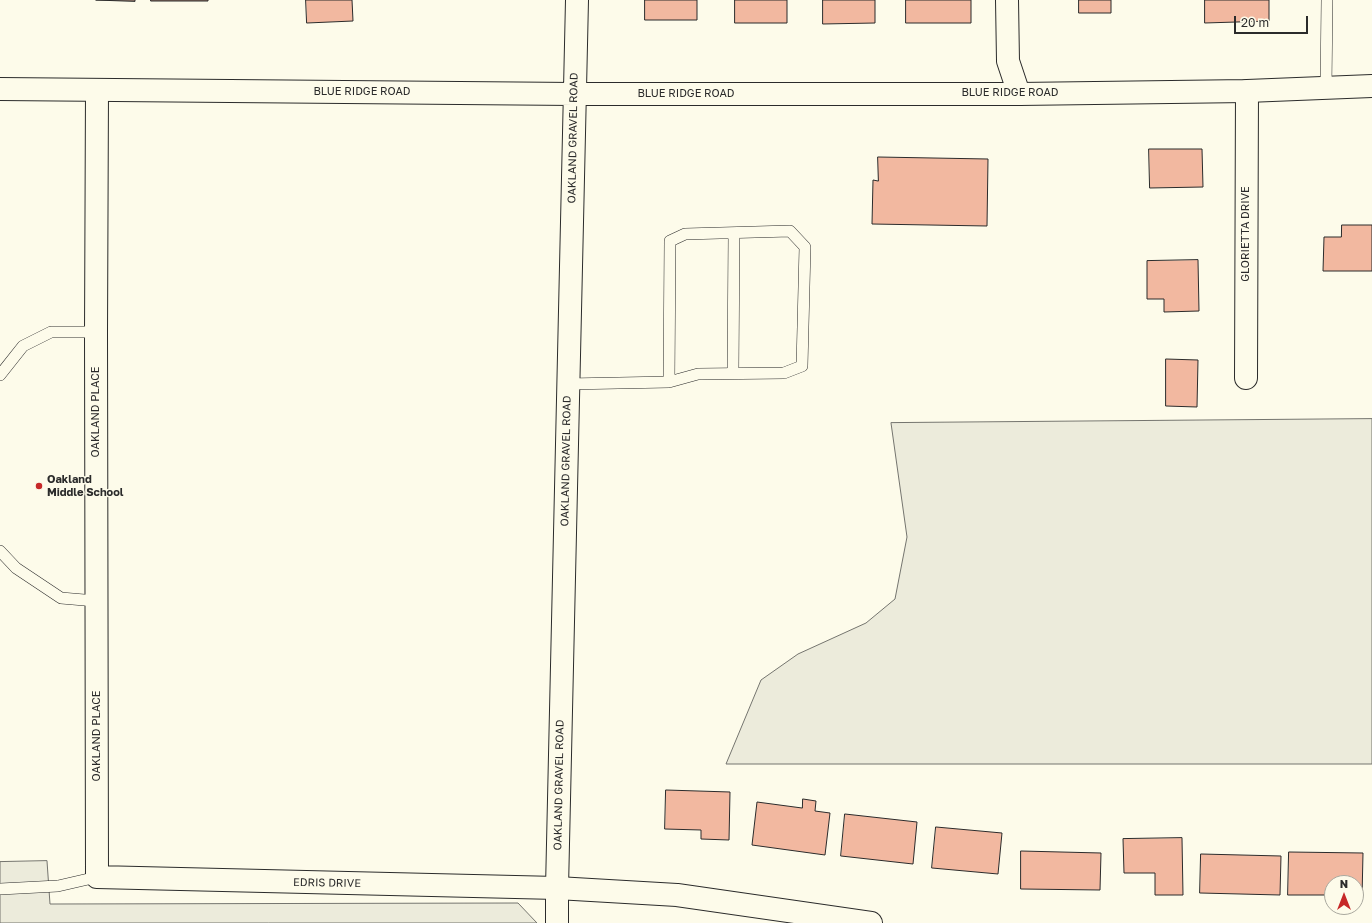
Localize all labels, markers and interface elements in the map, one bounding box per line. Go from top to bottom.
scale bar [1236,8,1310,34]
text: 20 m [1241,15,1269,30]
street label: OAKLAND GRAVEL ROAD [565,72,581,204]
street label: BLUE RIDGE ROAD [313,85,411,99]
street label: BLUE RIDGE ROAD [961,86,1059,100]
street label: BLUE RIDGE ROAD [637,87,735,101]
street label: GLORIETTA DRIVE [1239,186,1253,282]
street label: OAKLAND PLACE [89,367,103,457]
street label: OAKLAND GRAVEL ROAD [558,395,574,527]
place label: Oakland Middle School [47,473,123,499]
marker: Oakland Middle School [34,481,44,491]
street label: OAKLAND PLACE [90,691,104,781]
street label: OAKLAND GRAVEL ROAD [551,719,567,851]
north arrow [1324,875,1364,915]
street label: EDRIS DRIVE [293,876,361,890]
text: N [1340,877,1348,890]

